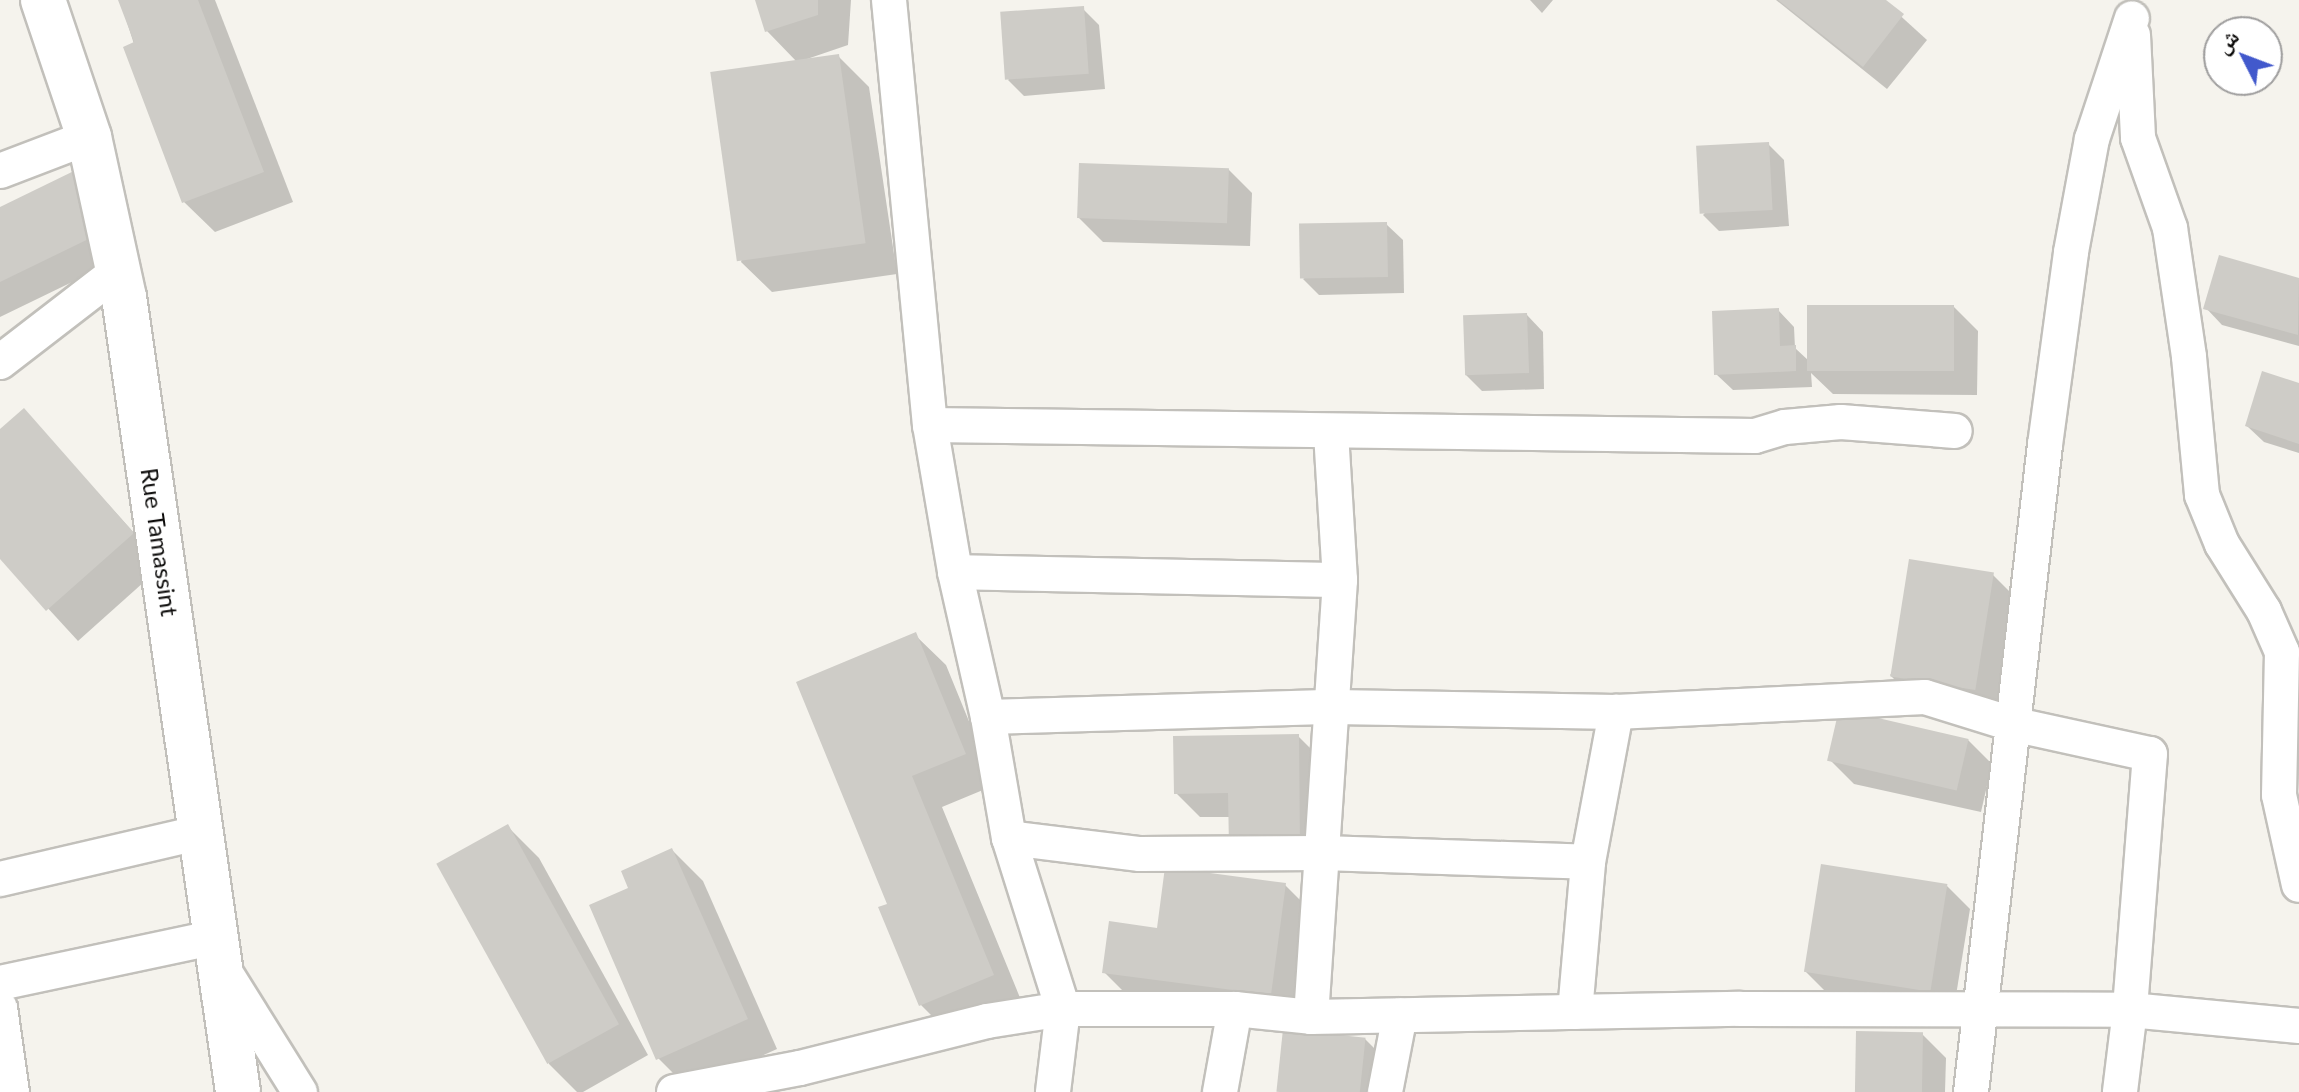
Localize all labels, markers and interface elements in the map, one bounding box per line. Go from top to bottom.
north arrow [2203,16,2283,96]
text: ش [2208,23,2244,59]
street label: Rue Tamassint [135,466,185,618]

